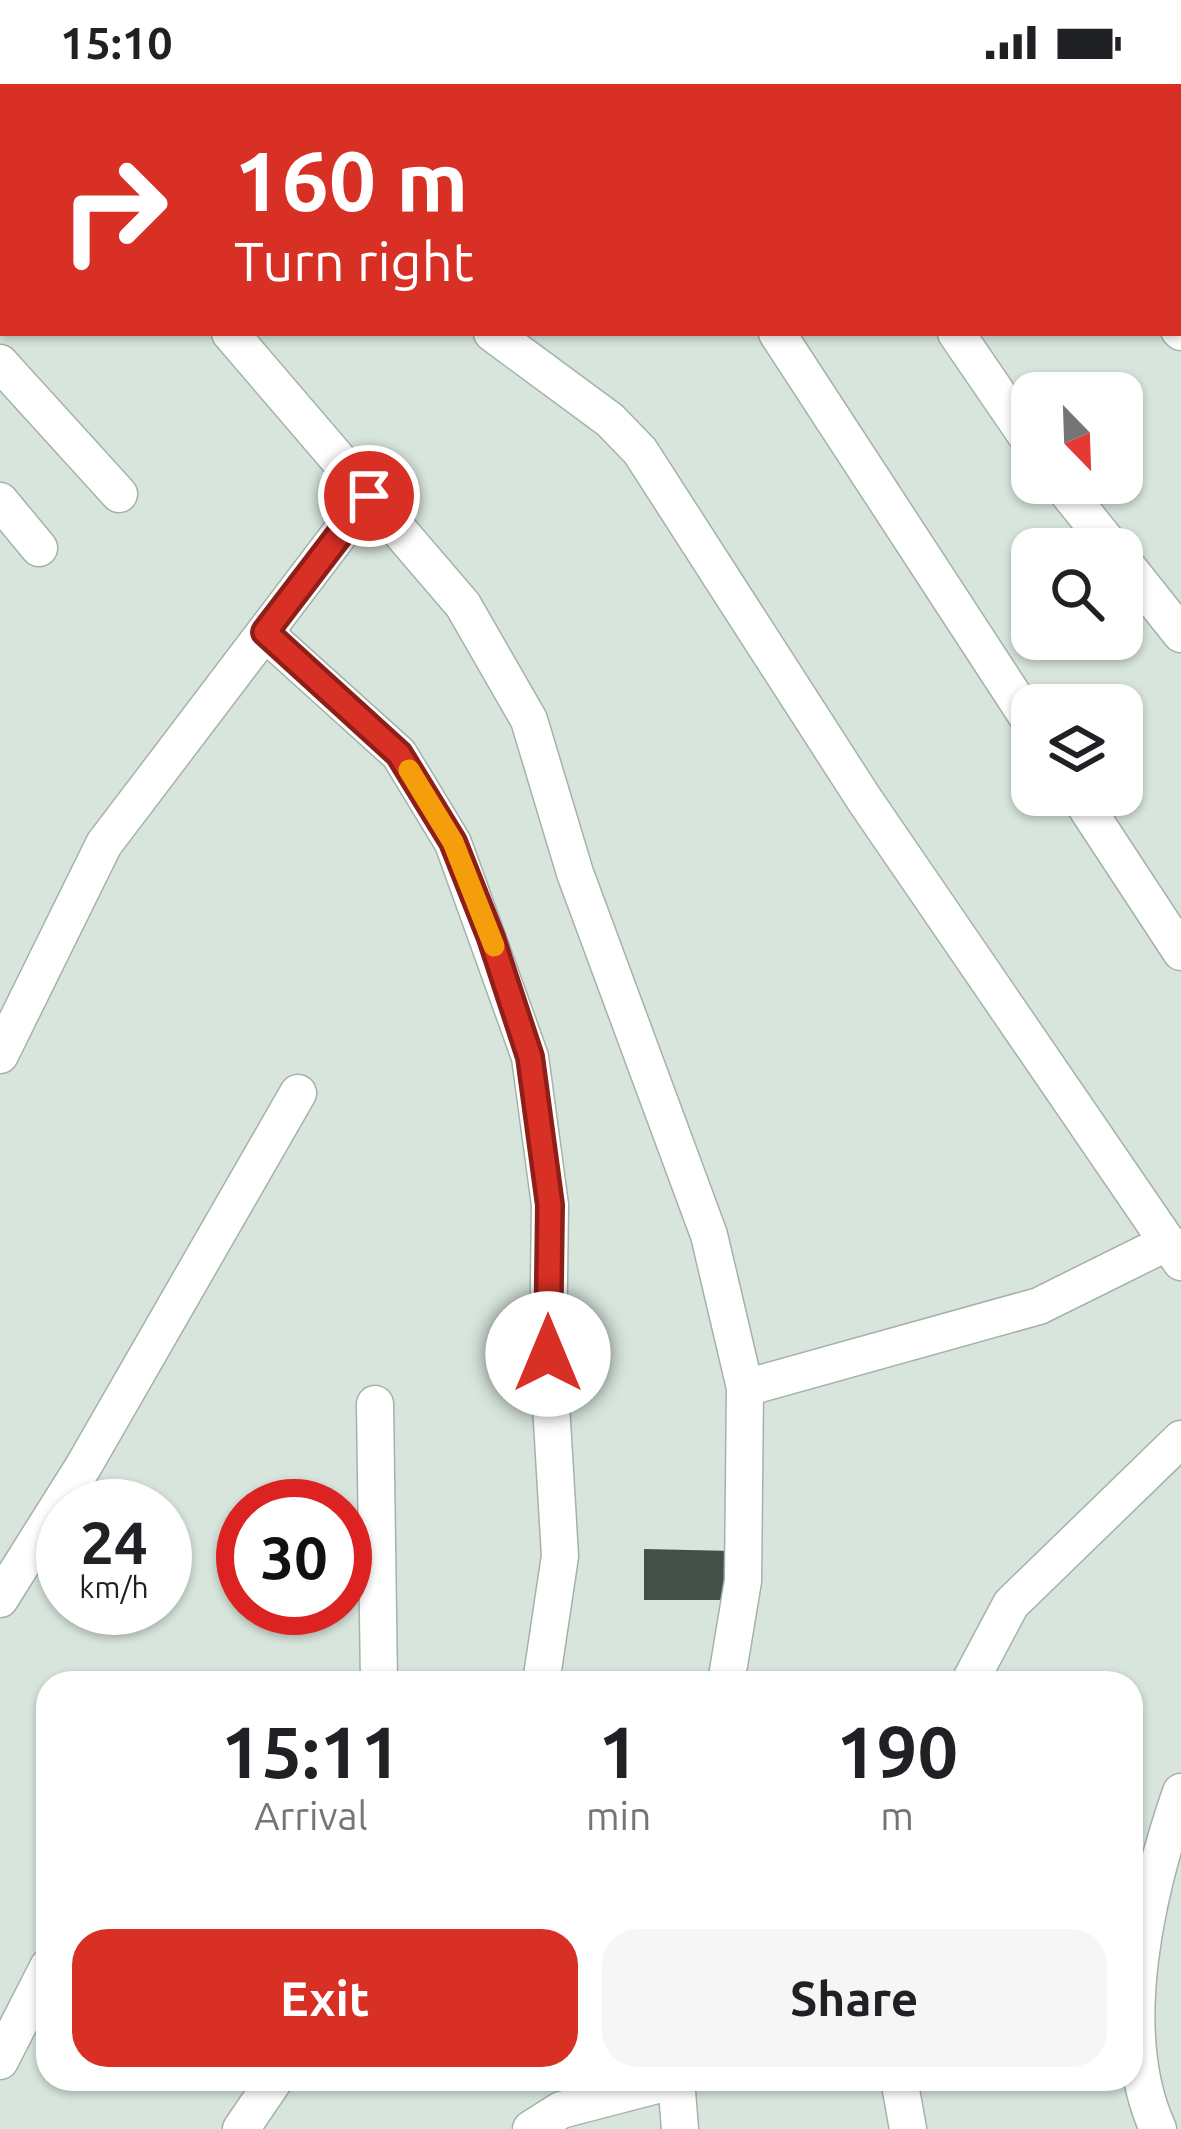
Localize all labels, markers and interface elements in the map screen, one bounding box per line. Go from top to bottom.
text: 15:10 [60,17,173,68]
icon: right [36,132,192,288]
text: 160 m [234,133,468,227]
text: Turn right [234,231,474,291]
north arrow [1011,372,1143,504]
map controls [1011,372,1143,816]
pin [318,445,420,547]
icon: arrive [336,463,402,529]
button: search [1011,528,1143,660]
button: layers [1011,684,1143,816]
position arrow [485,1291,611,1417]
speed limit sign: 30 [216,1479,372,1635]
text: 24 [80,1508,148,1575]
text: km/h [79,1570,149,1604]
text: 15:11 [221,1711,401,1792]
text: 1 [598,1711,639,1792]
text: 190 [836,1711,958,1792]
text: Arrival [254,1794,368,1837]
text: min [586,1794,651,1837]
text: m [880,1794,914,1837]
button: Exit [72,1929,578,2067]
button: Share [602,1929,1107,2067]

